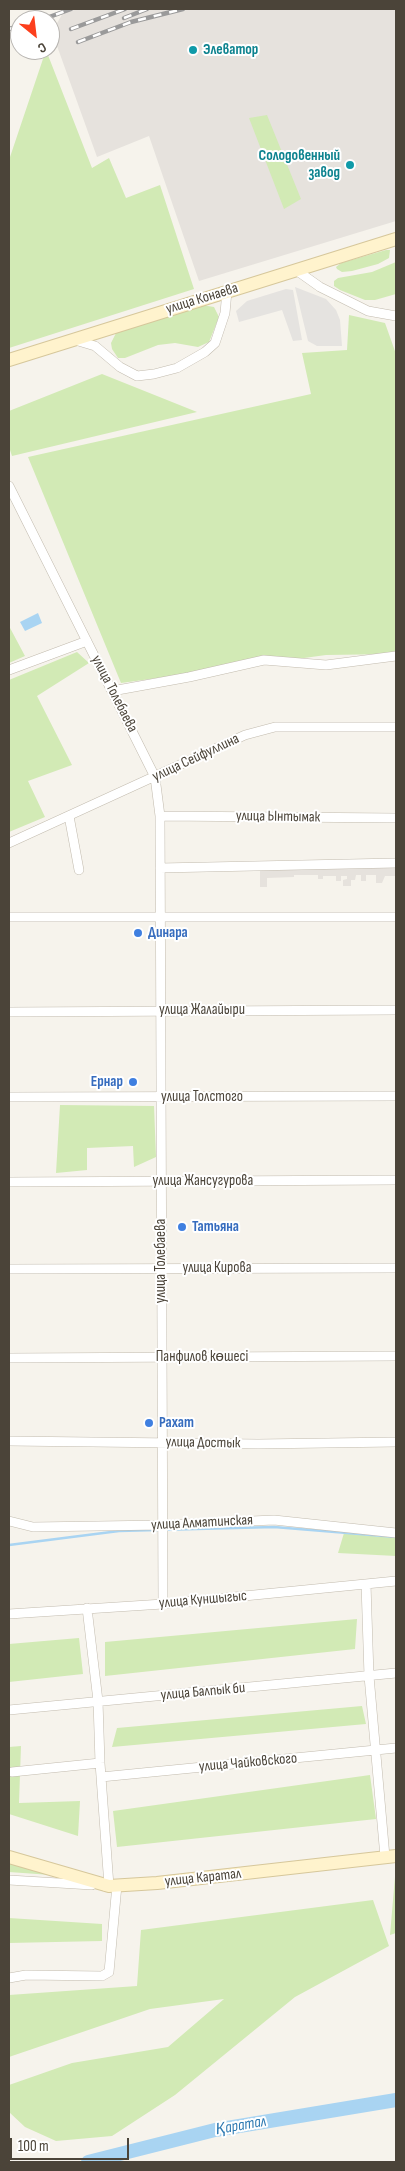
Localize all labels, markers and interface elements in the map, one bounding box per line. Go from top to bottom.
north arrow [10,10,60,60]
text: С [35,39,49,57]
place label: Элеватор [203,41,258,59]
marker: Элеватор [187,44,199,56]
place label: Солодовенный завод [259,147,340,182]
marker: Солодовенный завод [344,159,356,171]
street label: улица Конаева [164,279,240,319]
street label: улица Толебаева [87,652,141,736]
street label: улица Сейфуллина [150,730,242,786]
street label: улица Ынтымак [236,807,320,827]
place label: Динара [148,924,188,942]
marker: Динара [132,927,144,939]
street label: улица Жалайыри [159,1001,245,1019]
place label: Ернар [91,1073,123,1091]
marker: Ернар [127,1076,139,1088]
street label: улица Толстого [161,1088,243,1106]
street label: улица Жансугурова [153,1172,253,1190]
place label: Татьяна [192,1218,239,1236]
street label: улица Толебаева [152,1219,170,1303]
marker: Татьяна [176,1221,188,1233]
street label: улица Кирова [182,1259,252,1277]
street label: Панфилов көшесі [156,1348,248,1366]
place label: Рахат [159,1414,194,1432]
marker: Рахат [143,1417,155,1429]
street label: улица Достык [165,1433,241,1453]
street label: улица Алматинская [151,1511,253,1535]
street label: улица Куншыгыс [158,1587,248,1613]
street label: улица Балпык би [160,1679,246,1705]
street label: улица Чайковского [198,1750,298,1776]
street label: улица Каратал [164,1865,242,1891]
water label: Қаратал [214,2112,268,2140]
scale bar [12,2128,131,2160]
text: 100 m [18,2137,49,2156]

